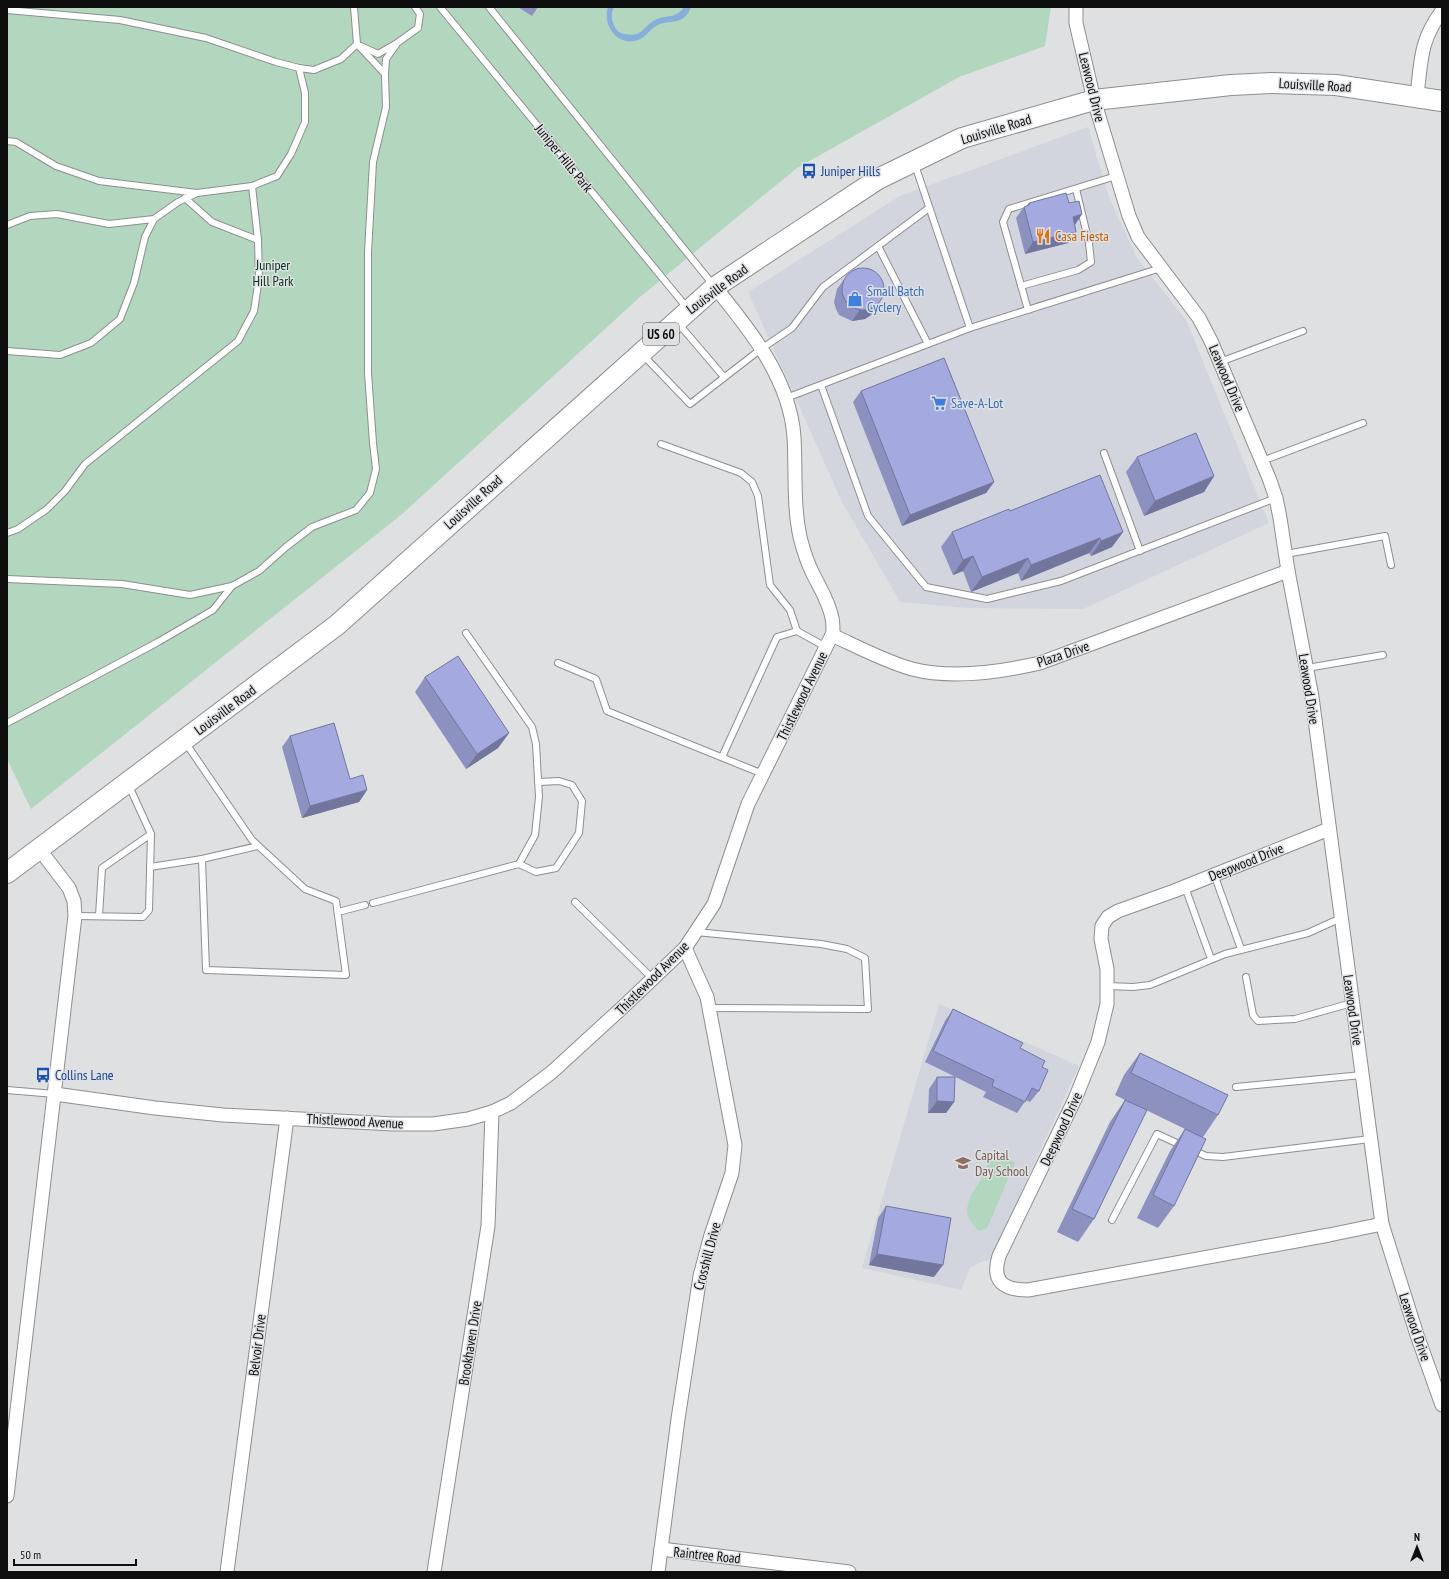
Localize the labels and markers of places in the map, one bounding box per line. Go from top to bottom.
bus stop icon: Juniper Hills [800,162,818,180]
place label: Juniper Hills [820,162,880,180]
restaurant icon: Casa Fiesta [1034,227,1052,245]
place label: Casa Fiesta [1055,227,1109,245]
place label: Small Batch Cyclery [867,282,924,316]
shop icon: Small Batch Cyclery [846,290,864,308]
supermarket icon: Save-A-Lot [930,394,948,412]
place label: Save-A-Lot [951,394,1003,412]
bus stop icon: Collins Lane [34,1066,52,1084]
place label: Collins Lane [55,1066,114,1084]
place label: Capital Day School [975,1146,1029,1180]
school or university icon: Capital Day School [954,1154,972,1172]

